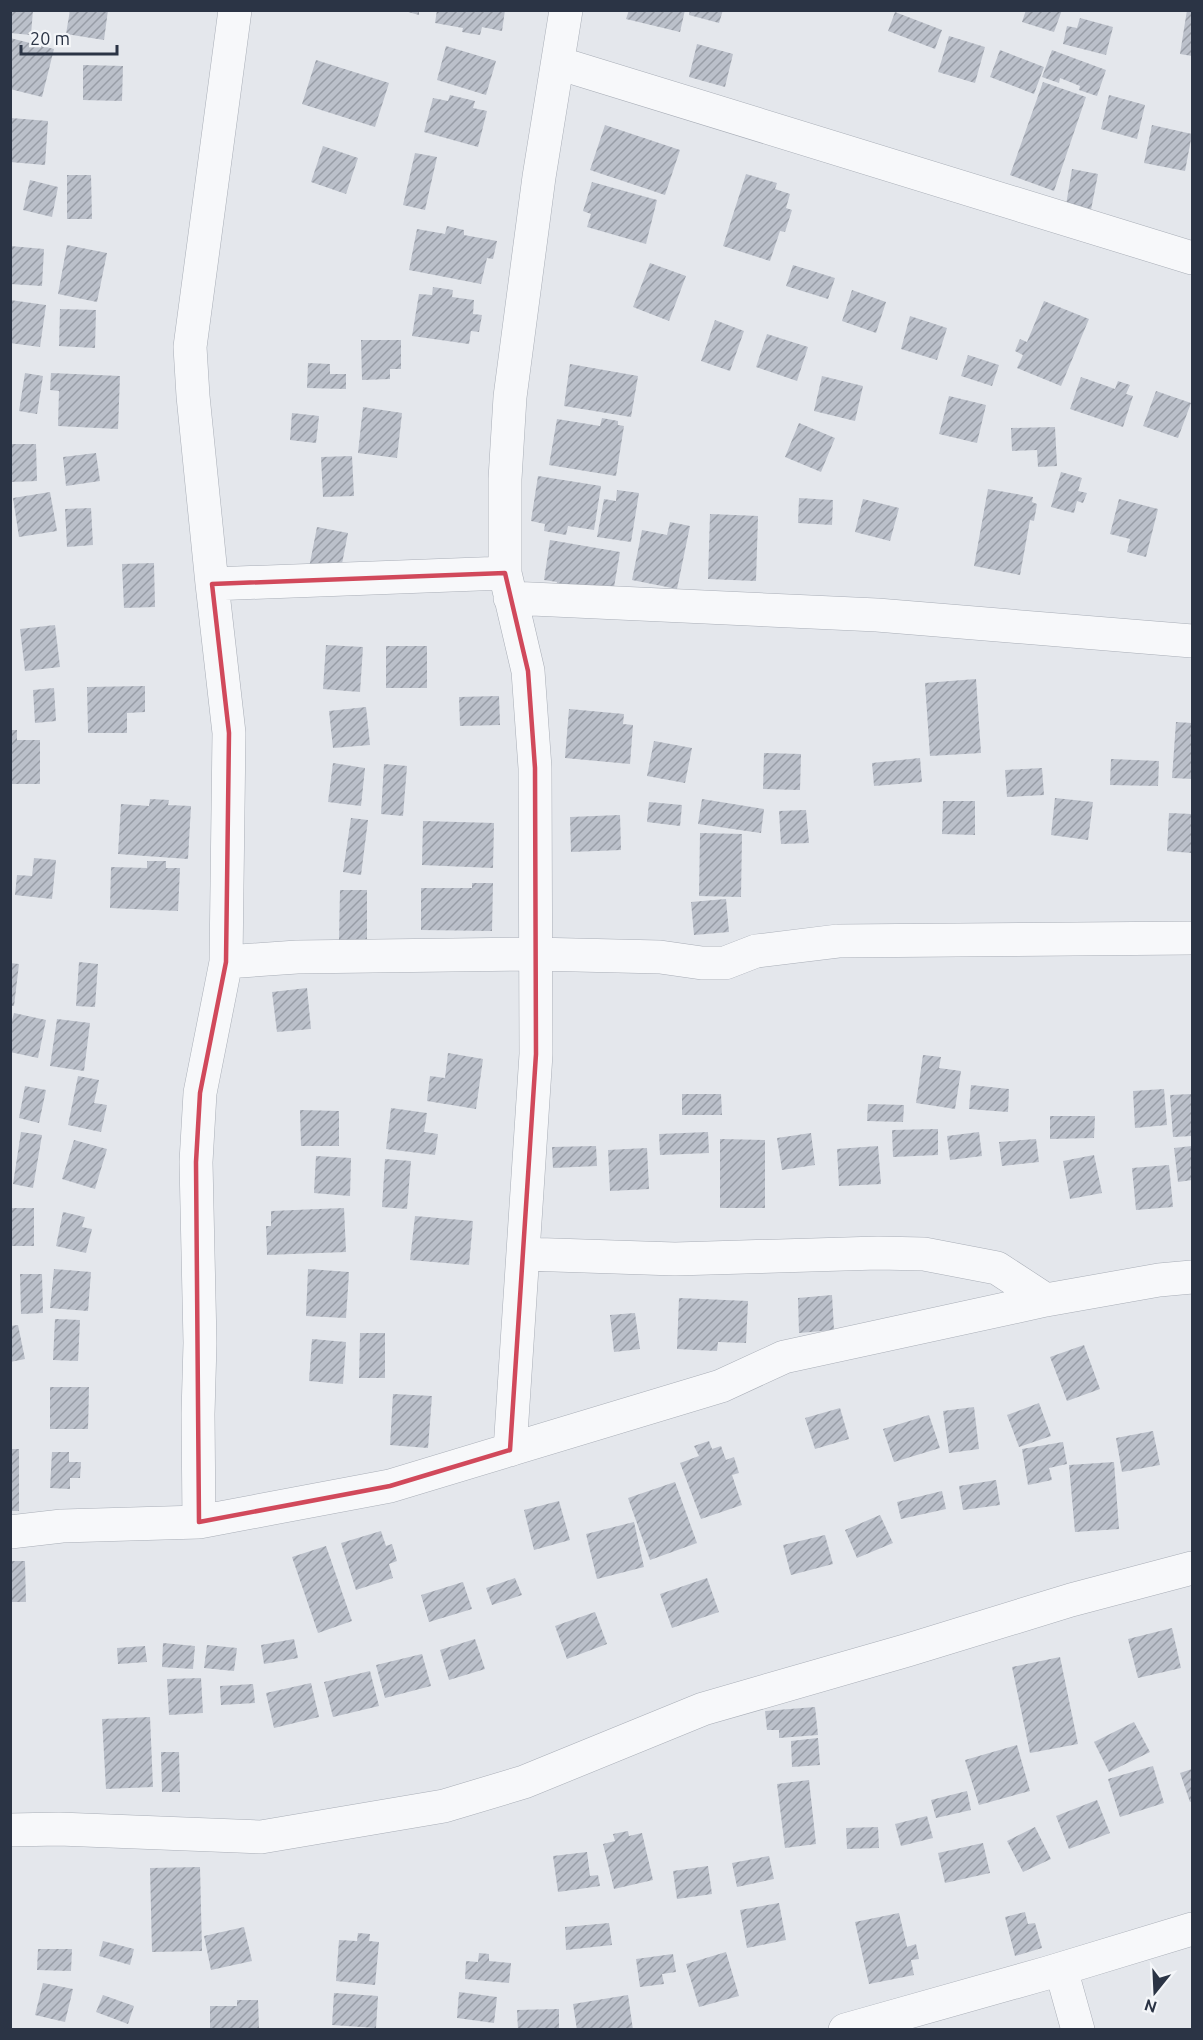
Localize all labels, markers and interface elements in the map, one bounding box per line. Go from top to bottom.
scale bar [21,18,117,56]
text: 20 m [30,28,70,48]
north arrow [1125,1962,1185,2022]
text: N [1142,1996,1159,2017]

